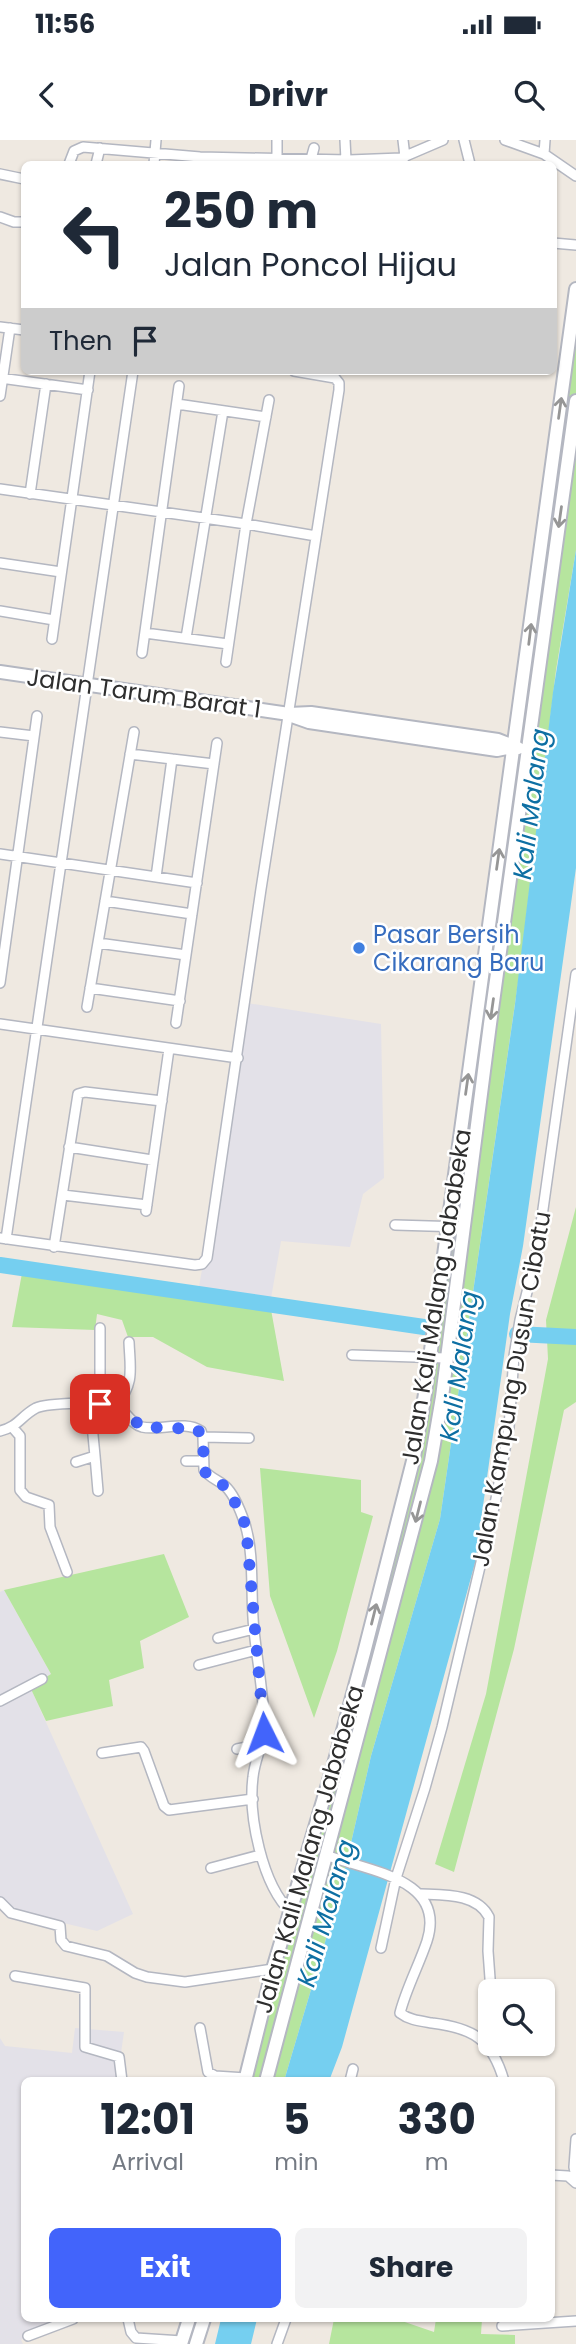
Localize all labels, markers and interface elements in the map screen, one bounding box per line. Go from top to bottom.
text: 11:56 [35,6,95,42]
text: Drivr [248,72,328,117]
icon: back [28,76,66,114]
icon: search [510,76,548,114]
text: 250 m [164,177,318,245]
icon: left [49,189,140,280]
text: Jalan Poncol Hijau [164,242,457,287]
icon: arrive [126,322,164,360]
text: Then [49,323,112,359]
one-way arrow [553,397,566,420]
one-way arrow [553,505,566,528]
one-way arrow [523,623,536,646]
street label: Jalan Tarum Barat 1 [25,660,263,726]
water label: Kali Malang [504,726,558,882]
one-way arrow [492,848,505,871]
place label: Pasar Bersih Cikarang Baru [373,918,544,979]
marker: Pasar Bersih Cikarang Baru [351,940,367,956]
one-way arrow [485,997,498,1020]
one-way arrow [461,1073,474,1096]
street label: Jalan Kali Malang Jababeka [395,1127,477,1467]
street label: Jalan Kampung Dusun Cibatu [463,1209,559,1569]
water label: Kali Malang [433,1289,485,1443]
pin [70,1374,130,1434]
icon: arrive [81,1385,119,1423]
one-way arrow [411,1500,424,1523]
one-way arrow [368,1603,381,1626]
street label: Jalan Kali Malang Jababeka [248,1682,370,2016]
position arrow [227,1696,301,1770]
water label: Kali Malang [290,1836,362,1990]
map controls [478,1979,555,2056]
button: search [478,1979,555,2056]
text: 12:01 [100,2090,195,2149]
text: 5 [283,2090,310,2149]
text: 330 [398,2090,476,2149]
text: Arrival [111,2146,184,2178]
text: min [274,2146,318,2178]
text: m [425,2146,449,2178]
button: Exit [49,2228,281,2308]
button: Share [295,2228,527,2308]

